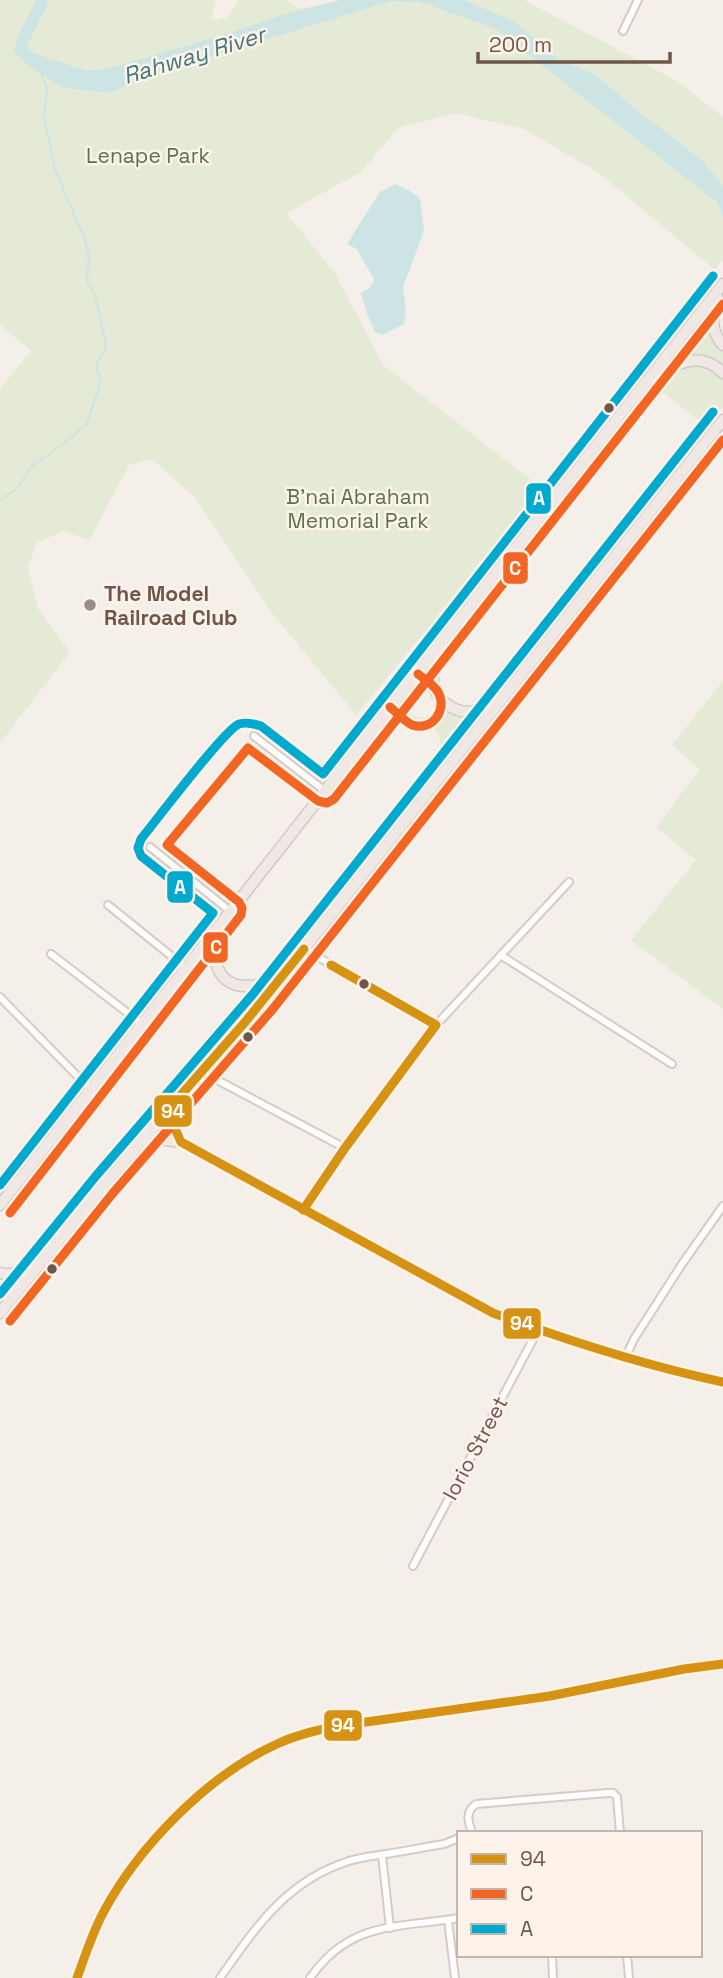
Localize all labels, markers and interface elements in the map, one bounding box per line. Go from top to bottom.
water label: Rahway River [119,18,271,91]
scale bar [478,21,670,65]
text: 200 m [489,31,552,58]
park label: Lenape Park [86,142,210,169]
unlabelled marker [602,401,616,415]
line badge: A [525,482,552,515]
park label: B'nai Abraham Memorial Park [286,483,430,534]
text: A [533,486,545,511]
line badge: C [502,551,529,585]
text: C [509,556,521,581]
place label: The Model Railroad Club [104,580,237,631]
marker: The Model Railroad Club [82,597,98,613]
line badge: A [166,870,194,904]
text: A [174,875,186,900]
line badge: C [202,931,229,964]
text: C [210,935,222,960]
unlabelled marker [357,977,371,991]
unlabelled marker [241,1030,255,1044]
line badge: 94 [153,1094,193,1128]
text: 94 [161,1099,185,1124]
unlabelled marker [45,1262,59,1276]
line badge: 94 [502,1307,542,1340]
text: 94 [510,1311,534,1336]
street label: Iorio Street [436,1391,514,1505]
line badge: 94 [323,1709,363,1742]
text: 94 [331,1713,355,1738]
legend [457,1831,702,1957]
text: 94 [520,1845,546,1872]
text: C [520,1880,533,1907]
text: A [520,1915,533,1942]

